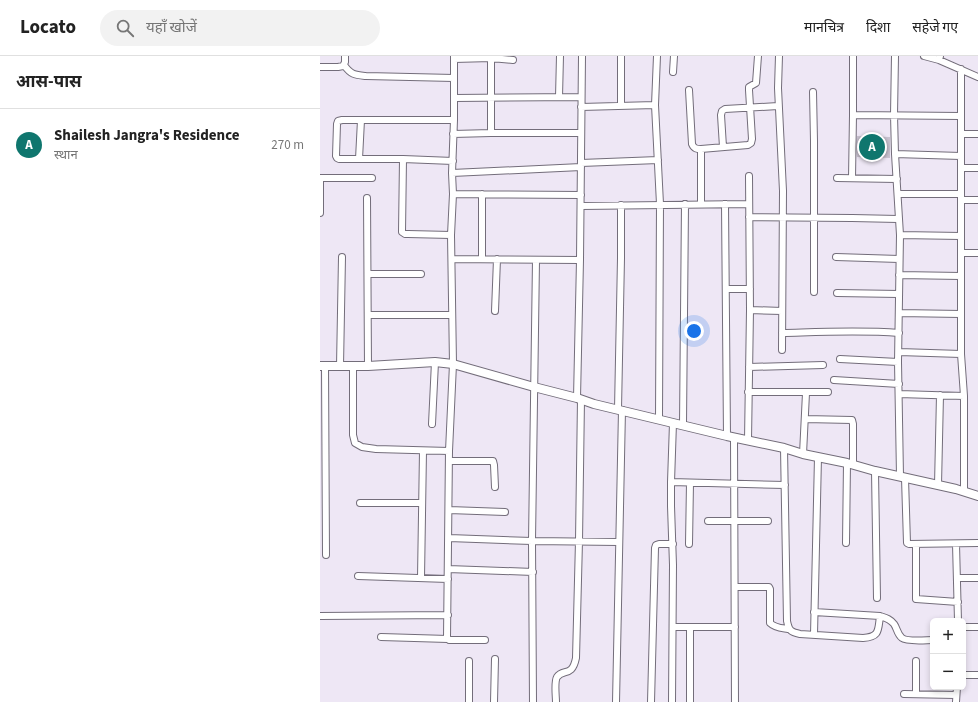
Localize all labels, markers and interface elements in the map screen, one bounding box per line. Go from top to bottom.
search box [100,10,380,46]
text: Locato [20,14,76,41]
icon: search [114,17,136,39]
text: यहाँ खोजें [146,17,197,38]
text: मानचित्र [804,18,844,38]
text: दिशा [866,18,890,38]
text: सहेजे गए [912,18,958,38]
text: आस-पास [16,70,82,94]
text: Shailesh Jangra's Residence [54,125,240,146]
pin: A [859,132,885,162]
text: A [25,136,33,154]
text: 270 m [271,136,304,154]
text: स्थान [54,146,78,164]
your location [684,321,704,341]
map controls [930,618,966,690]
button: + [930,618,966,654]
button: − [930,654,966,690]

